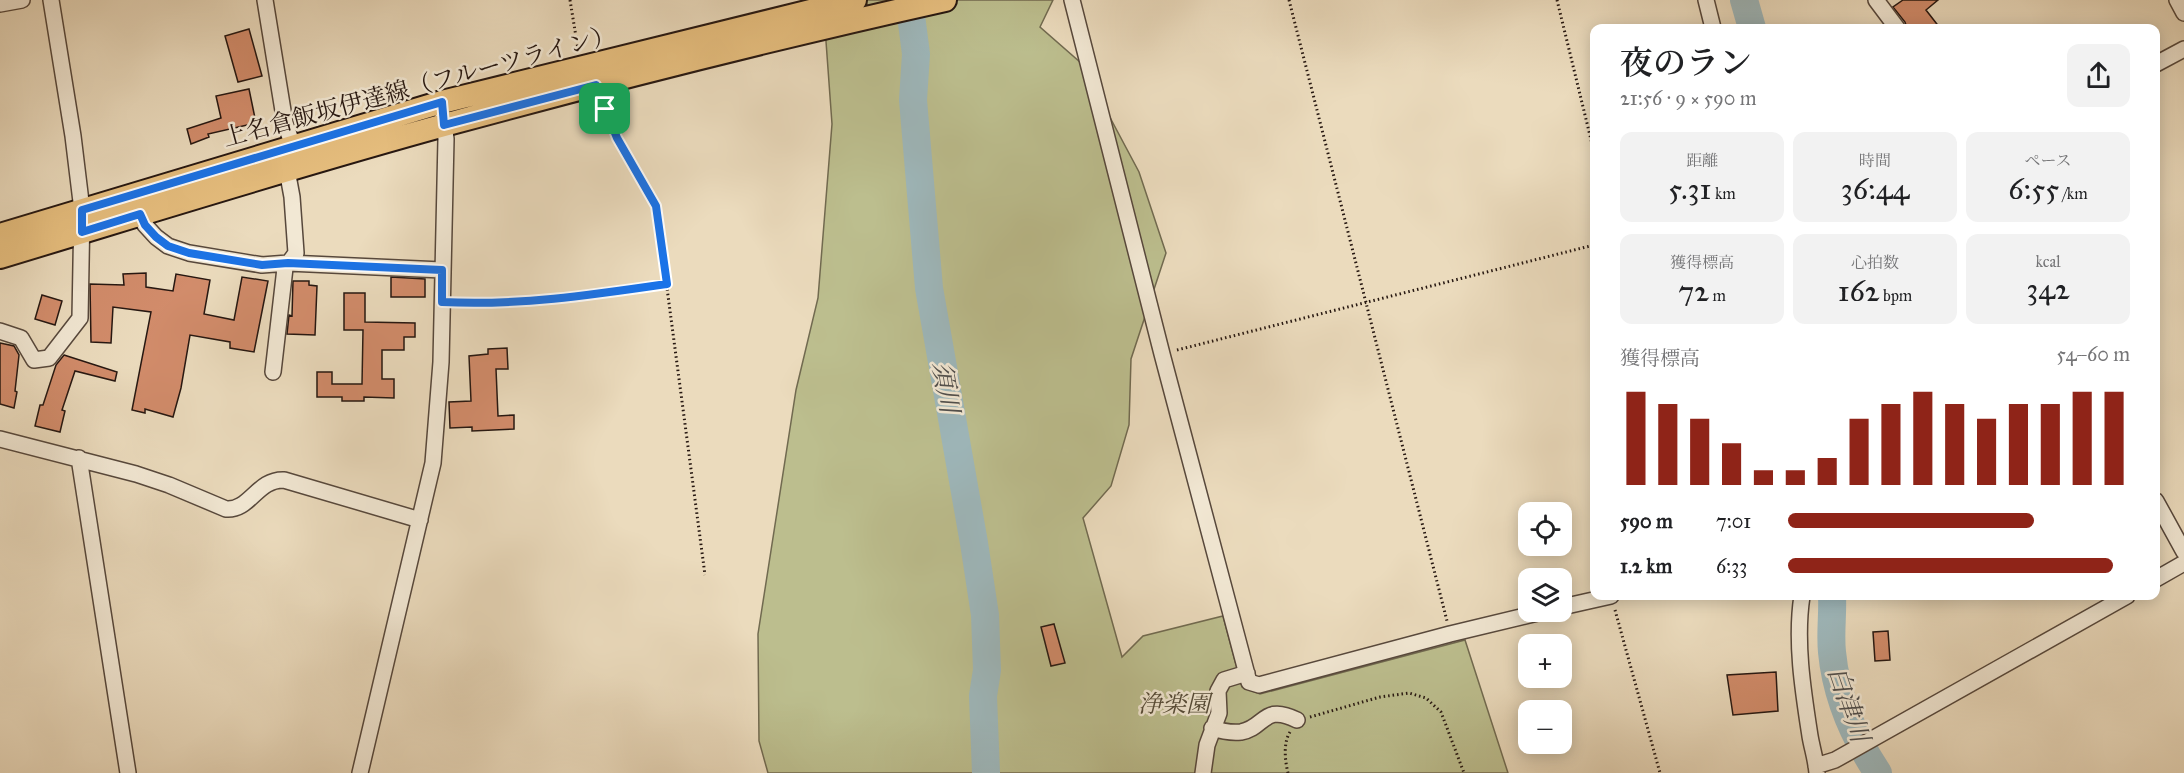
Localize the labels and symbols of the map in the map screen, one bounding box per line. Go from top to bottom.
street label: 上名倉飯坂伊達線（フルーツライン） [219,19,619,153]
pin [579,83,630,134]
water label: 須川 [926,359,967,418]
water label: 白津川 [1821,662,1878,749]
park label: 浄楽園 [1138,689,1214,719]

